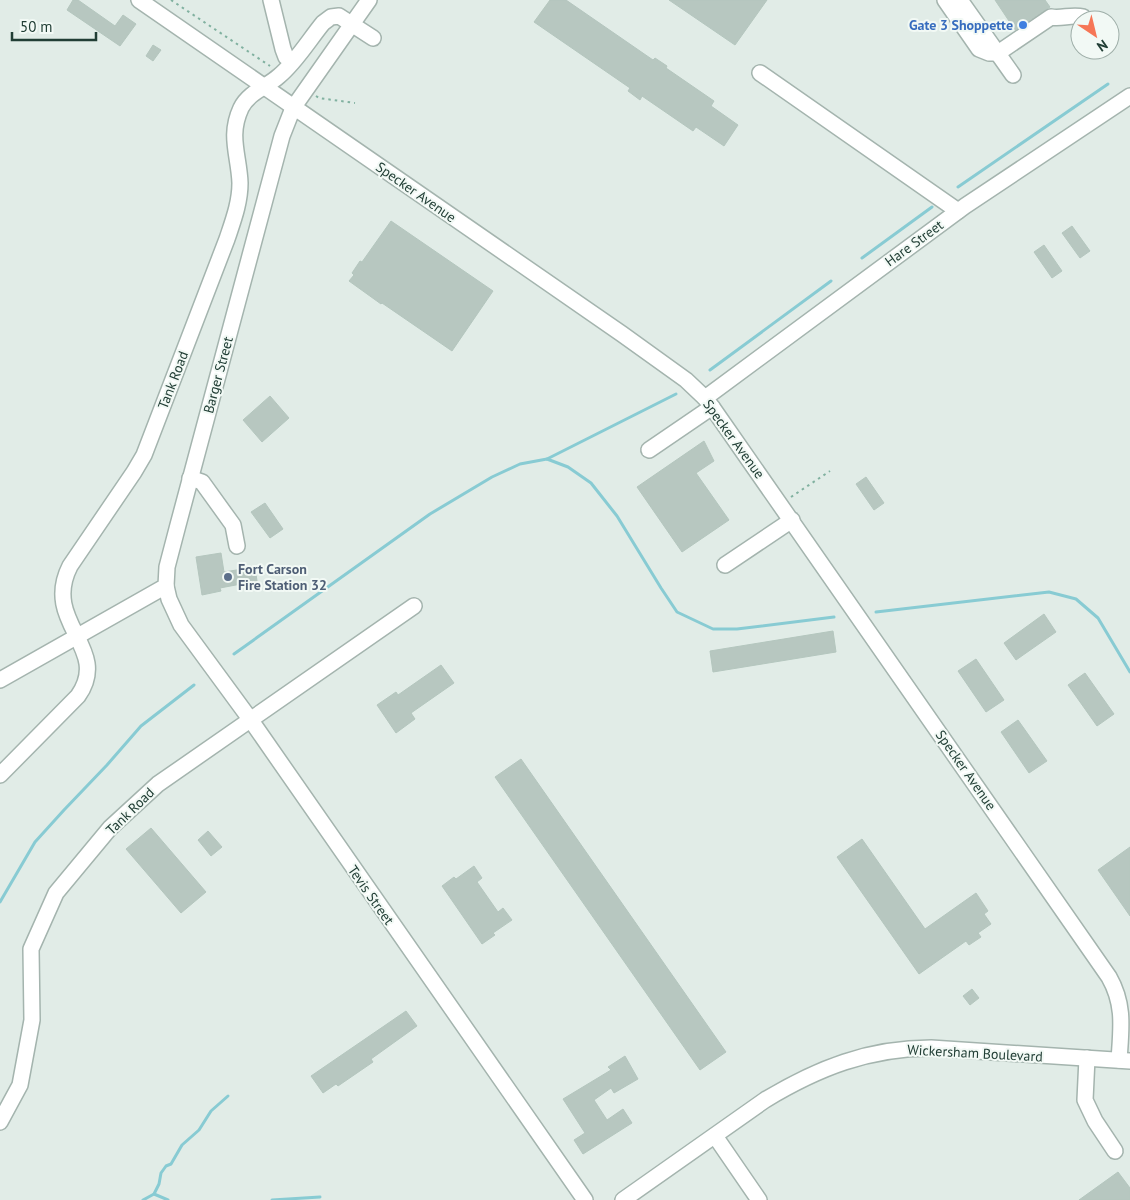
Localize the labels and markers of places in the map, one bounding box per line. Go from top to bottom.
place label: Gate 3 Shoppette [909,16,1013,34]
marker: Gate 3 Shoppette [1017,19,1029,31]
place label: Fort Carson Fire Station 32 [238,560,327,594]
marker: Fort Carson Fire Station 32 [222,571,234,583]

